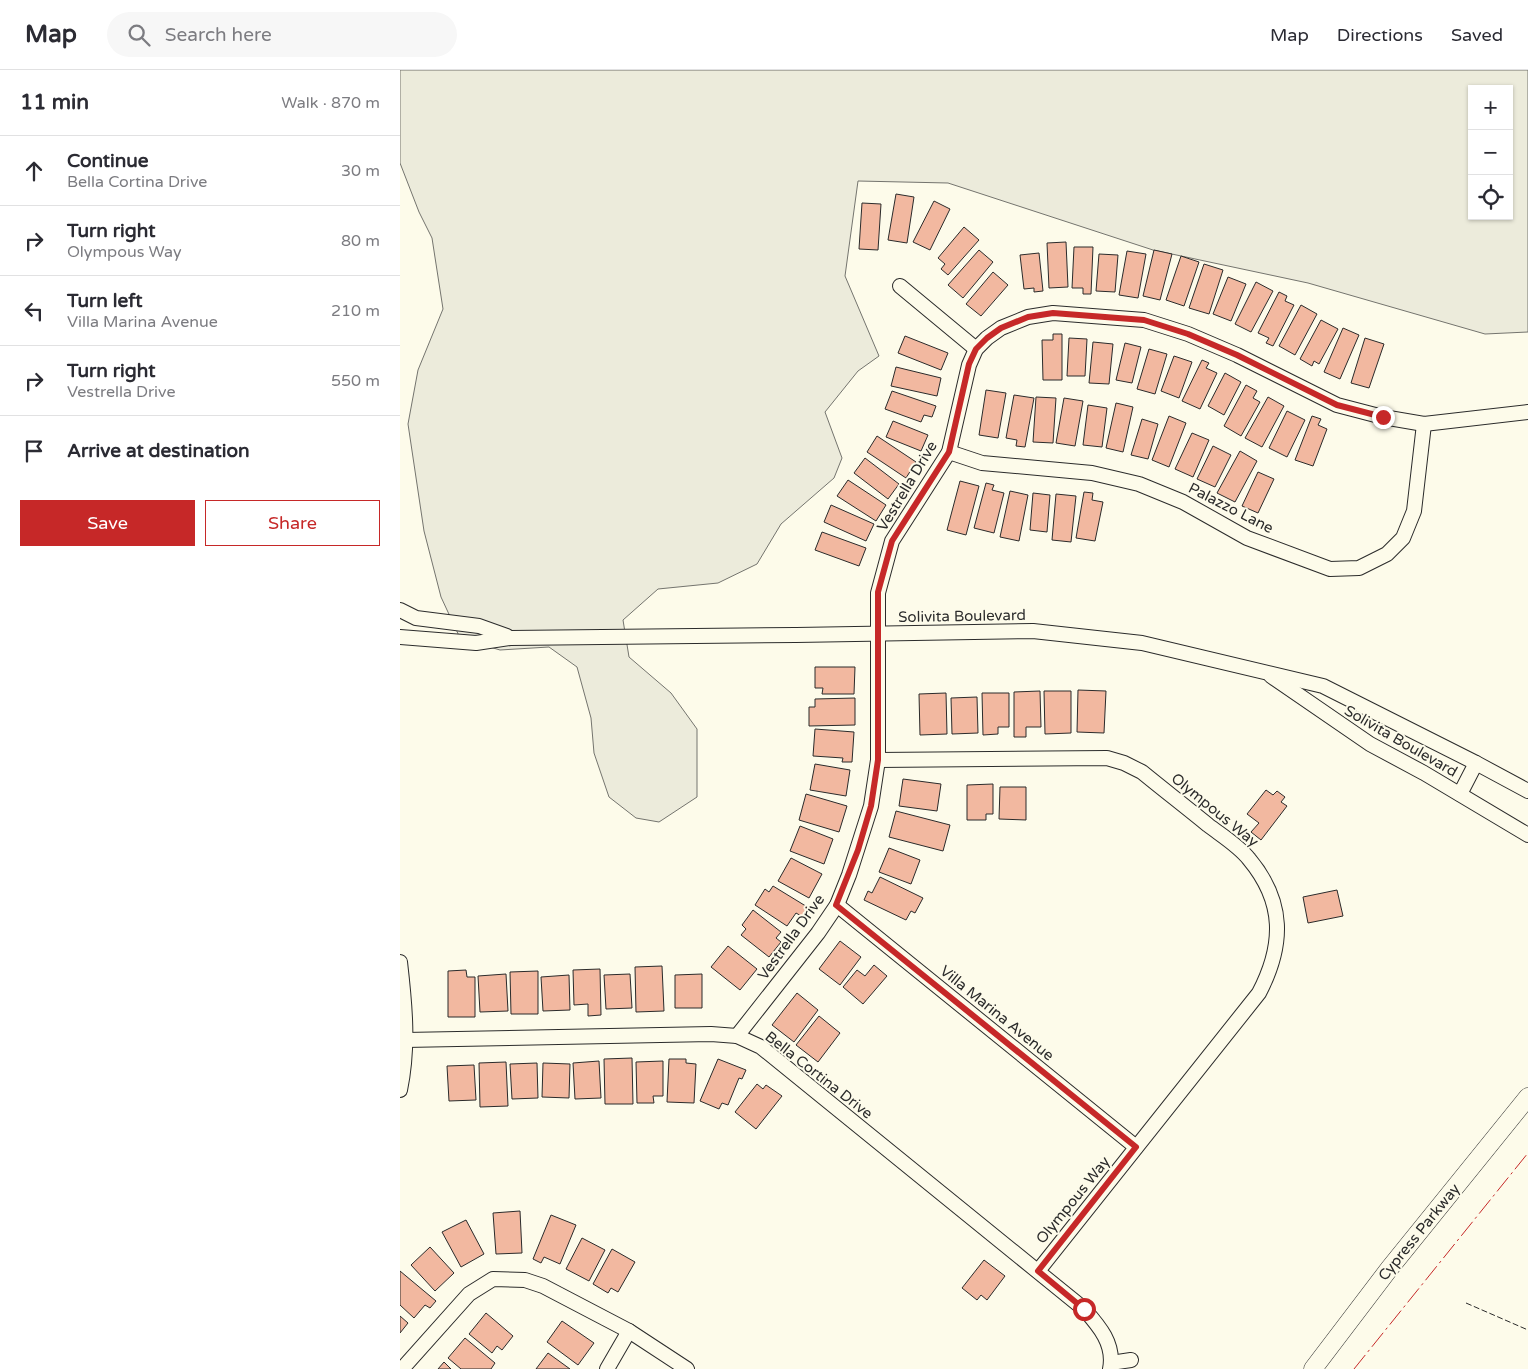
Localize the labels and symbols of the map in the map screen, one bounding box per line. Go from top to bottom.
route end [1372,406,1395,429]
street label: Vestrella Drive [873,438,941,534]
street label: Palazzo Lane [1186,479,1276,537]
street label: Solivita Boulevard [898,606,1026,626]
street label: Solivita Boulevard [1341,701,1461,781]
street label: Olympous Way [1168,769,1262,851]
street label: Vestrella Drive [754,891,828,983]
street label: Villa Marina Avenue [936,962,1058,1064]
street label: Bella Cortina Drive [762,1027,876,1123]
street label: Olympous Way [1032,1153,1114,1247]
street label: Cypress Parkway [1374,1180,1464,1284]
route start [1073,1298,1096,1321]

